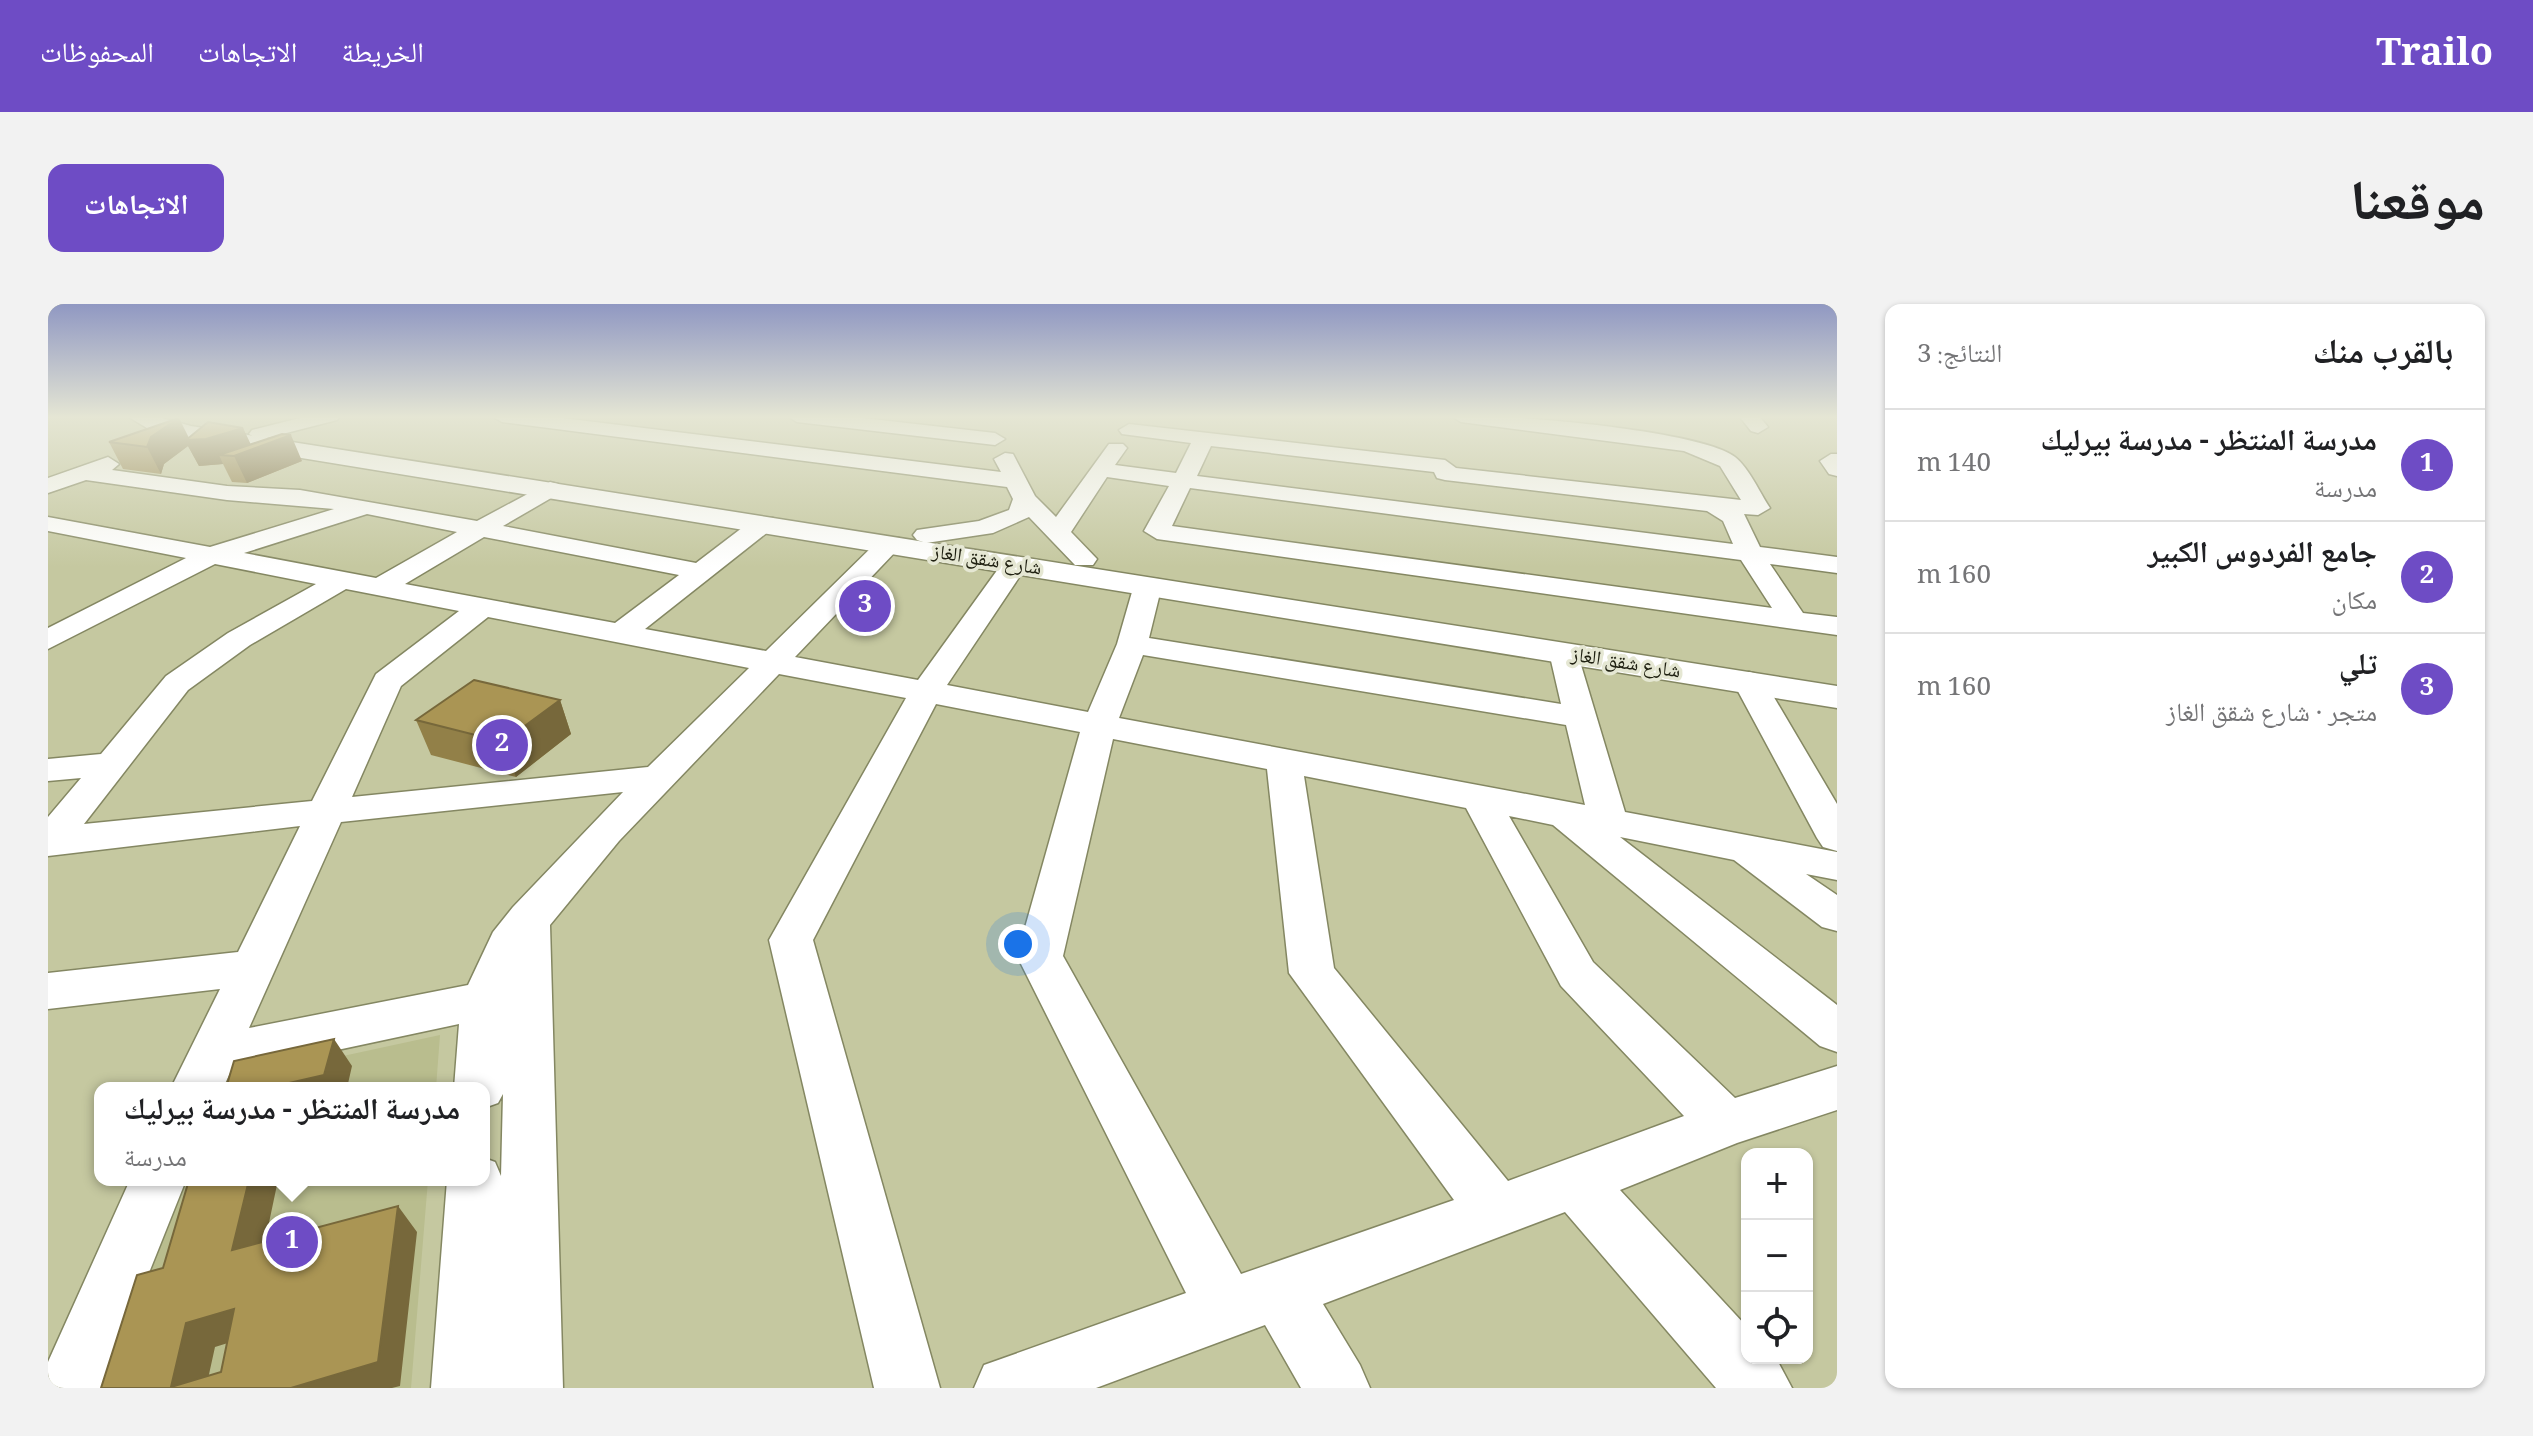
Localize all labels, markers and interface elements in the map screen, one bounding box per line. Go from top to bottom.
text: Trailo [2376,24,2493,89]
text: المحفوظات [40,32,154,80]
text: الاتجاهات [198,32,297,80]
text: الخريطة [341,32,424,80]
text: موقعنا [2350,160,2485,256]
button: الاتجاهات [48,164,224,252]
text: بالقرب منك [2313,327,2453,385]
text: النتائج: 3 [1917,334,2002,378]
text: مدرسة المنتظر - مدرسة بيرليك [2041,418,2377,469]
text: 140 m [1917,443,1991,487]
text: 1 [2420,443,2434,487]
text: مدرسة [2314,469,2377,513]
text: جامع الفردوس الكبير [2148,530,2377,581]
street label: شارع شقق الغاز [928,536,1044,587]
text: 160 m [1917,555,1991,599]
text: 2 [2420,555,2434,599]
pin: 3 [839,576,891,636]
text: مكان [2331,581,2377,625]
street label: شارع شقق الغاز [1567,639,1683,690]
text: تلي [2339,642,2377,693]
text: 160 m [1917,667,1991,711]
text: 3 [2420,667,2434,711]
text: متجر · شارع شقق الغاز [2166,693,2377,737]
pin: 2 [476,715,528,775]
your location [998,924,1038,964]
popup [94,1082,490,1186]
text: مدرسة المنتظر - مدرسة بيرليك [124,1087,460,1138]
text: مدرسة [124,1138,187,1182]
map controls [1741,1148,1813,1364]
button: + [1741,1148,1813,1220]
pin: 1 [266,1212,318,1272]
button: − [1741,1220,1813,1292]
button: locate [1741,1292,1813,1364]

